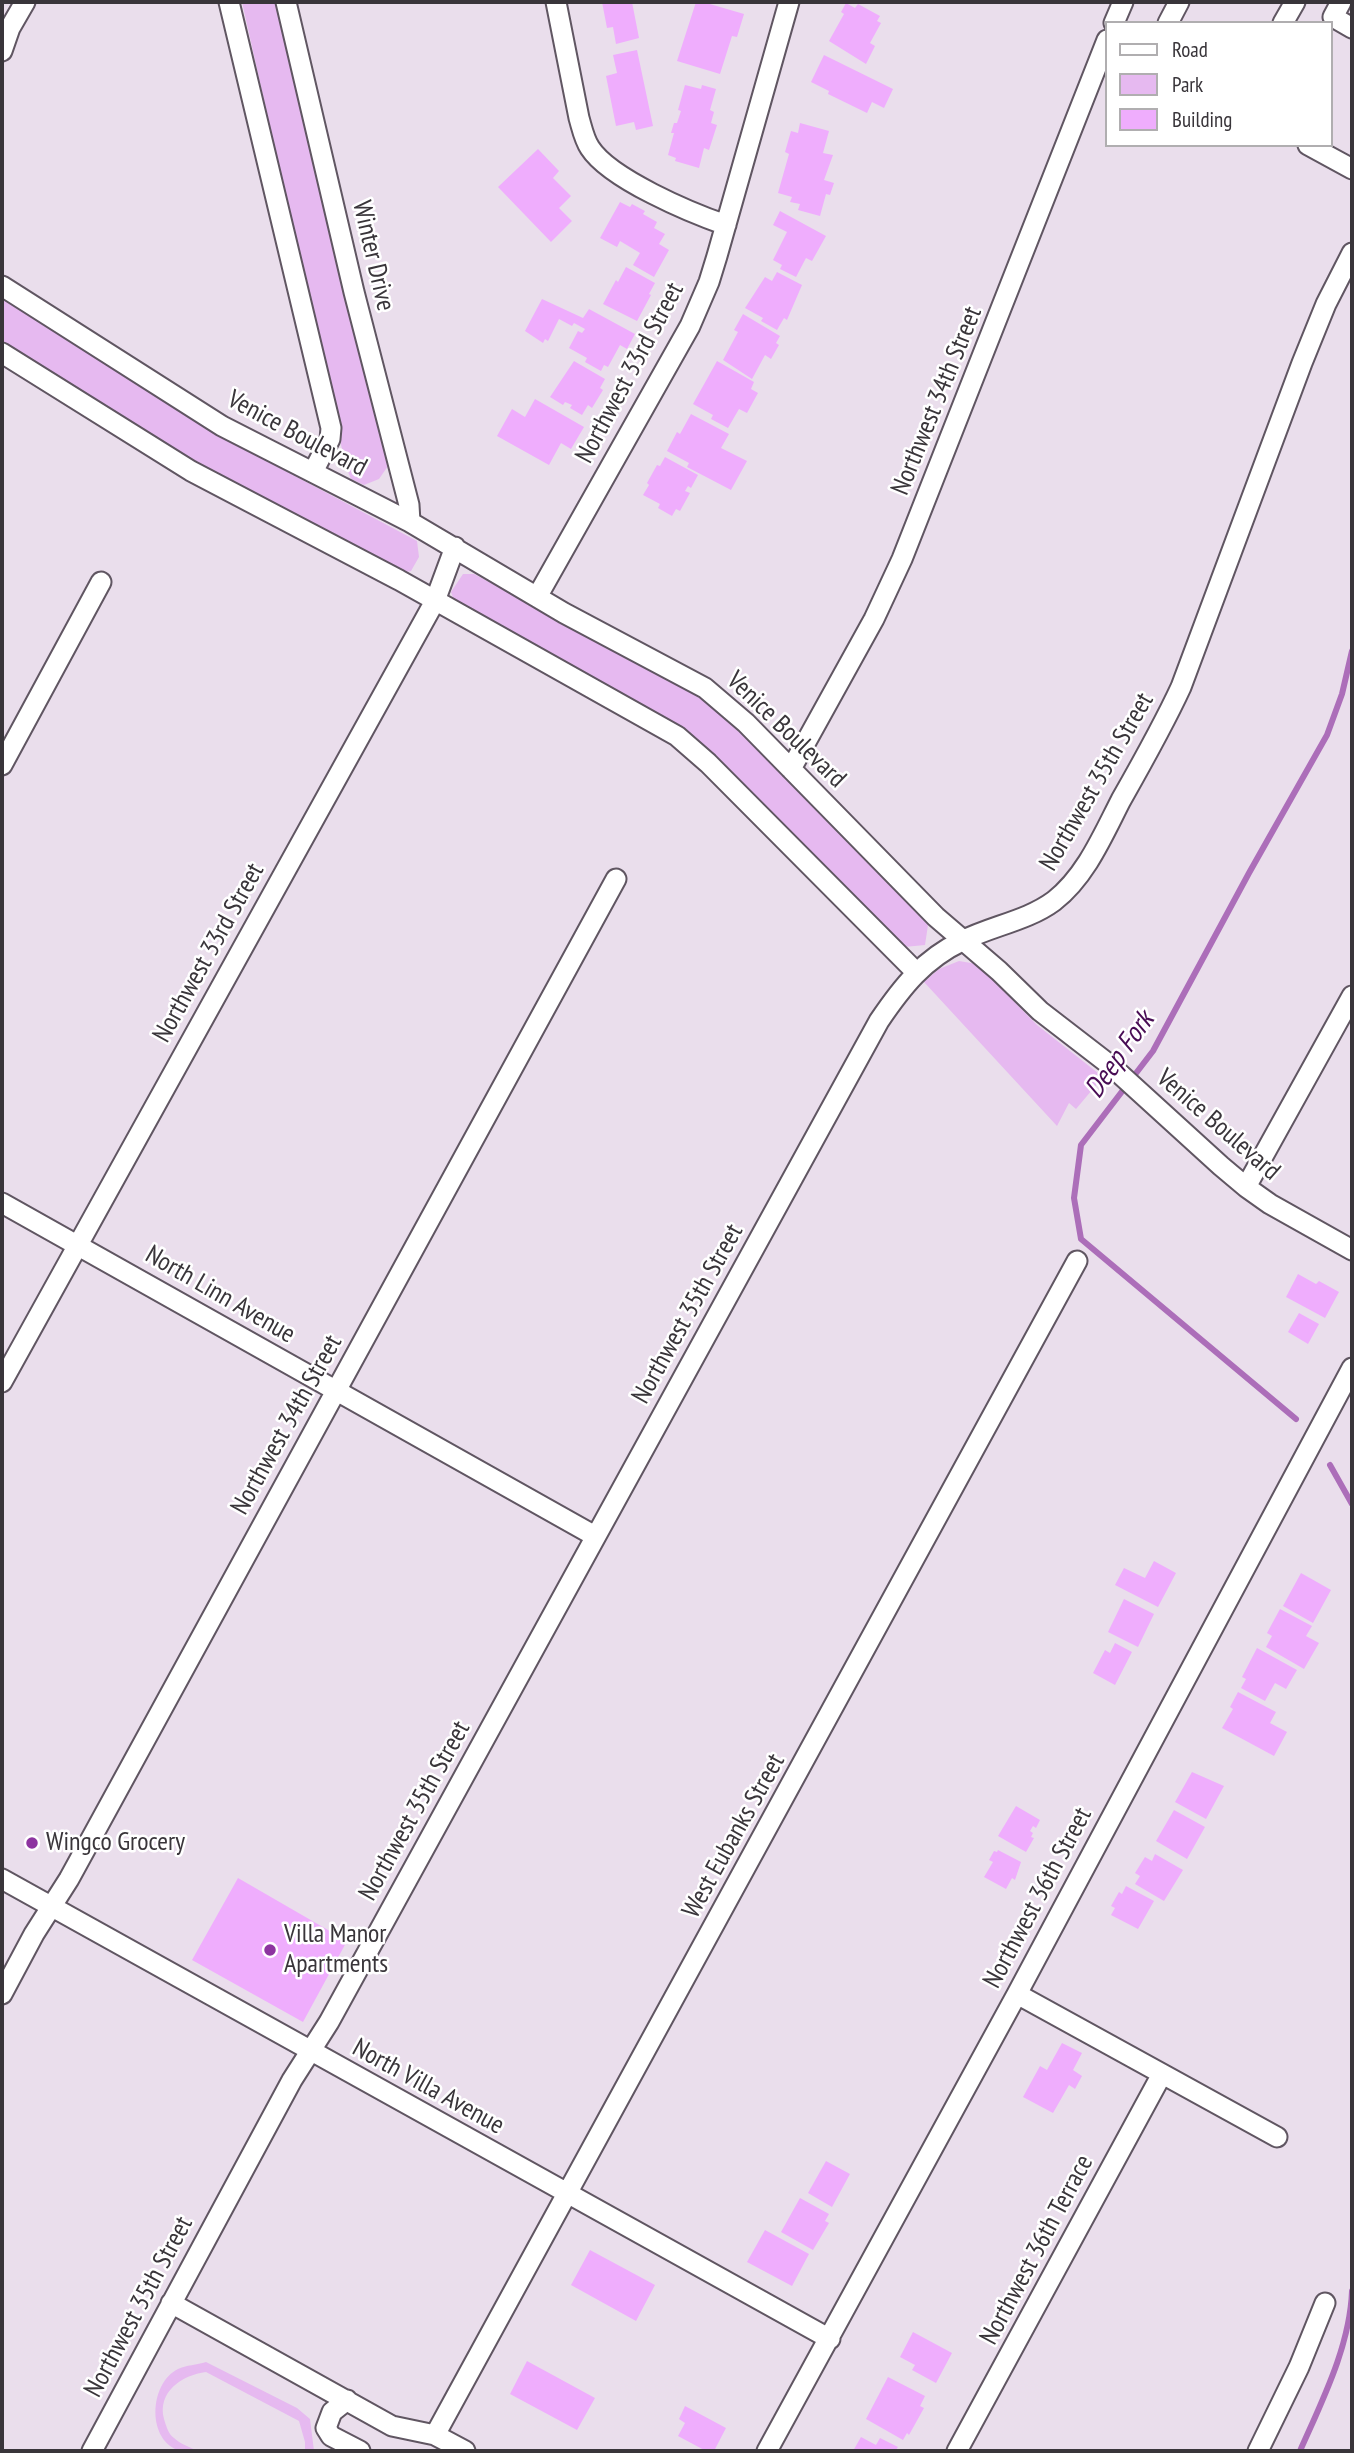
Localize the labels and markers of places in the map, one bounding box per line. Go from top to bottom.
place label: Wingco Grocery [46,1827,185,1859]
marker: Wingco Grocery [24,1835,40,1851]
place label: Villa Manor Apartments [284,1919,388,1980]
marker: Villa Manor Apartments [262,1942,278,1958]

